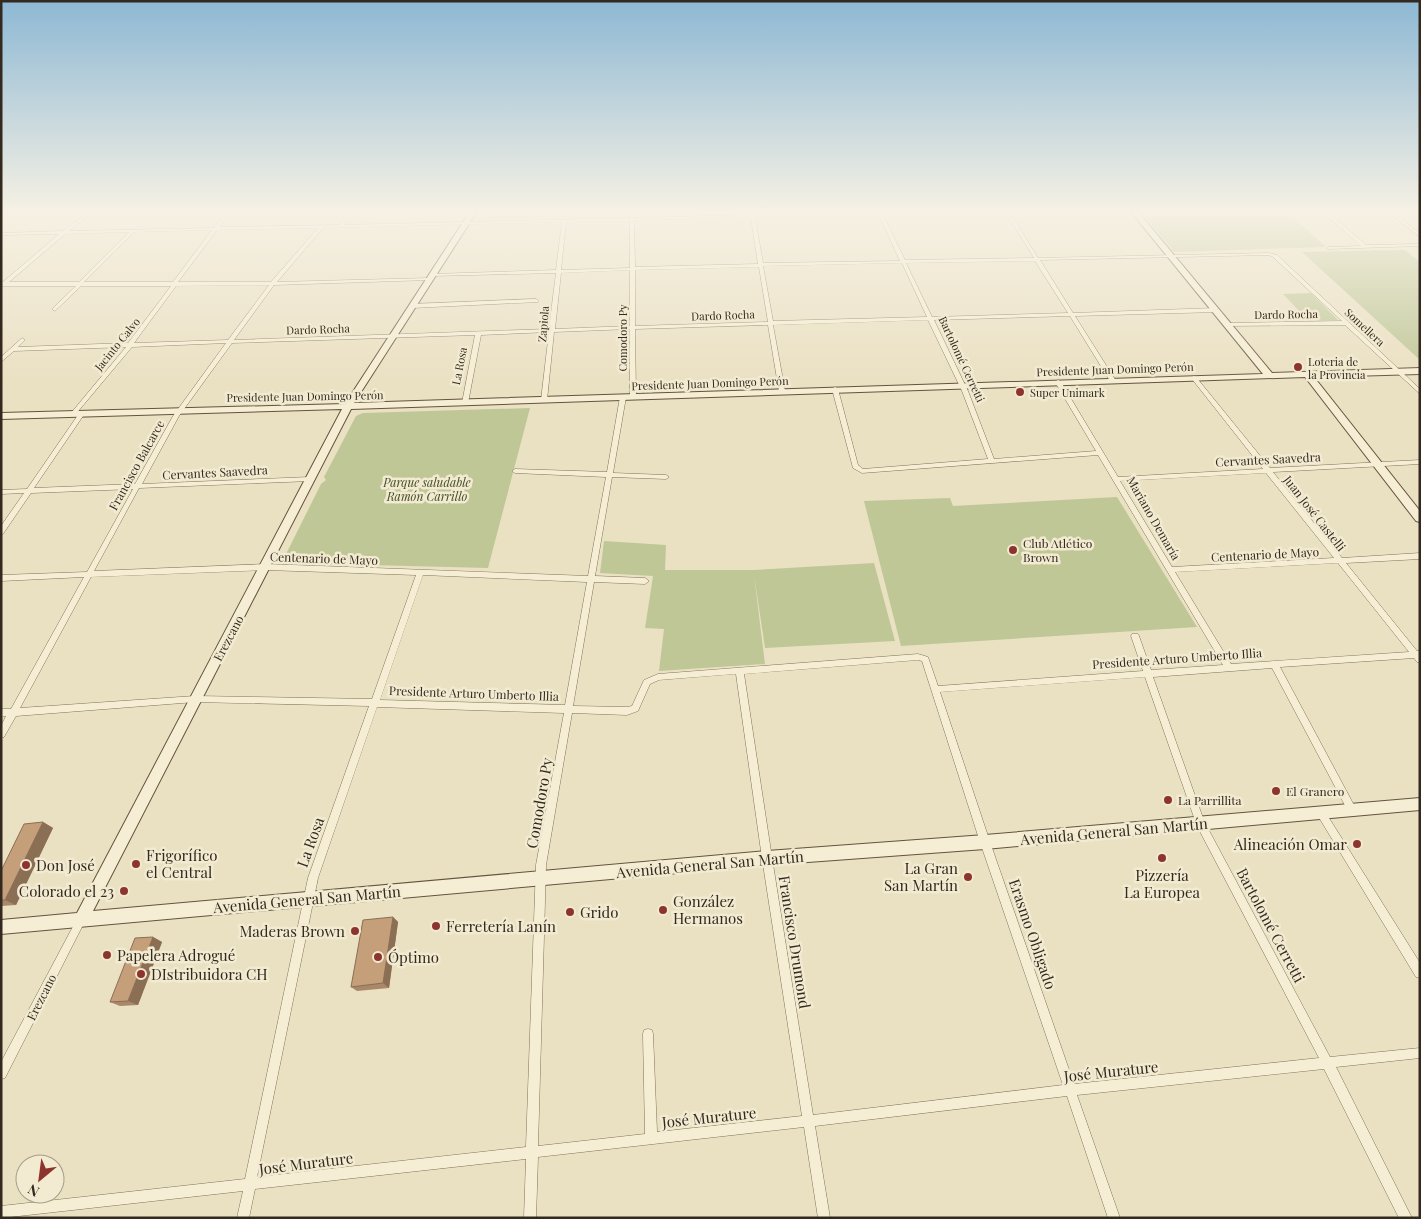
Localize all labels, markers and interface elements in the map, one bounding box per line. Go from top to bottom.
street label: Comodoro Py [615,304,630,372]
street label: Zapiola [534,305,552,343]
street label: Somellera [1342,305,1389,350]
street label: Dardo Rocha [691,306,756,324]
street label: Dardo Rocha [1254,306,1318,322]
street label: Jacinto Calvo [90,314,143,374]
street label: Bartolomé Cerretti [936,314,988,404]
street label: Dardo Rocha [286,320,351,338]
street label: La Rosa [448,345,470,386]
place label: Loteria de la Provincia [1308,354,1366,382]
street label: Presidente Juan Domingo Perón [1036,359,1194,379]
marker: Loteria de la Provincia [1292,361,1304,373]
street label: Presidente Juan Domingo Perón [631,373,789,393]
place label: Super Unimark [1030,385,1105,400]
marker: Super Unimark [1014,386,1026,398]
street label: Presidente Juan Domingo Perón [226,387,384,405]
street label: Francisco Balcarce [105,417,167,513]
street label: Cervantes Saavedra [1215,448,1321,470]
street label: Cervantes Saavedra [162,461,268,483]
street label: Juan José Castelli [1280,471,1350,554]
street label: Mariano Demaría [1124,473,1184,563]
park label: Parque saludable Ramón Carrillo [382,474,471,504]
place label: Club Atlético Brown [1023,535,1093,565]
street label: Centenario de Mayo [1211,543,1320,565]
marker: Club Atlético Brown [1007,544,1019,556]
street label: Centenario de Mayo [270,548,379,568]
street label: Erezcano [209,612,247,664]
street label: Presidente Arturo Umberto Illia [1092,644,1262,672]
street label: Presidente Arturo Umberto Illia [389,682,559,704]
street label: Comodoro Py [521,756,557,850]
place label: El Granero [1286,783,1345,799]
marker: El Granero [1270,785,1282,797]
place label: La Parrillita [1178,792,1242,808]
marker: La Parrillita [1162,794,1174,806]
street label: Avenida General San Martín [1018,813,1209,849]
street label: La Rosa [292,814,328,870]
place label: Alineación Omar [1233,834,1347,854]
marker: Alineación Omar [1351,838,1363,850]
place label: Frigorífico el Central [146,845,218,882]
street label: Avenida General San Martín [614,846,805,882]
marker: Pizzería La Europea [1156,852,1168,864]
place label: Don José [36,855,95,875]
marker: Frigorífico el Central [130,858,142,870]
place label: La Gran San Martín [884,858,958,895]
marker: Don José [20,859,32,871]
street label: Bartolomé Cerretti [1232,864,1310,986]
place label: Pizzería La Europea [1124,865,1201,902]
marker: La Gran San Martín [962,871,974,883]
street label: Francisco Drumond [775,874,815,1010]
street label: Erasmo Obligado [1005,876,1061,992]
place label: Colorado el 23 [19,881,114,901]
street label: Avenida General San Martín [211,881,402,917]
marker: Colorado el 23 [118,885,130,897]
place label: González Hermanos [673,891,743,928]
place label: Grido [580,902,619,922]
marker: González Hermanos [657,904,669,916]
marker: Grido [564,906,576,918]
place label: Ferretería Lanín [446,916,556,936]
marker: Ferretería Lanín [430,920,442,932]
place label: Maderas Brown [239,921,345,941]
marker: Maderas Brown [349,925,361,937]
place label: Papelera Adrogué [117,945,235,965]
place label: Óptimo [388,947,439,967]
marker: Papelera Adrogué [101,949,113,961]
marker: Óptimo [372,951,384,963]
place label: DIstribuidora CH [151,964,268,984]
marker: DIstribuidora CH [135,968,147,980]
street label: Erezcano [23,971,60,1023]
street label: José Murature [1062,1056,1159,1086]
street label: José Murature [660,1102,757,1132]
street label: José Murature [257,1147,354,1179]
north arrow [15,1154,65,1204]
text: N [24,1180,42,1202]

